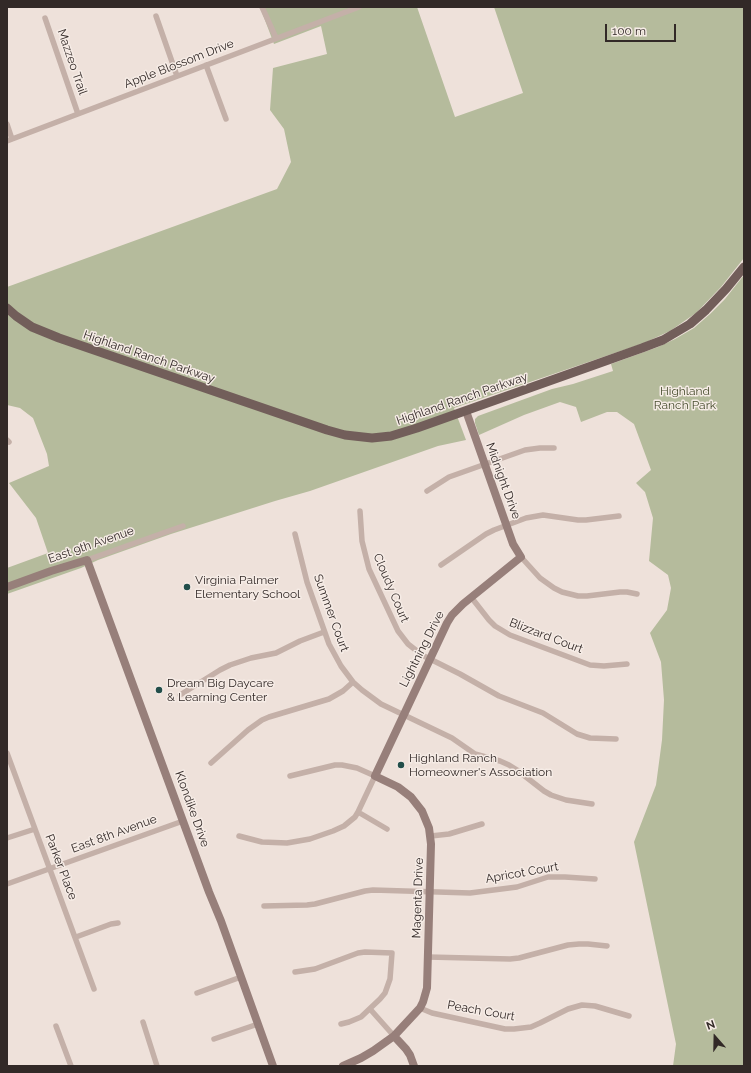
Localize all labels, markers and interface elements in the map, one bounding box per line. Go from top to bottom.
scale bar [607,16,678,42]
text: 100 m [612,24,646,38]
street label: Mazzeo Trail [54,27,90,97]
street label: Apple Blossom Drive [122,36,236,92]
street label: Highland Ranch Parkway [81,328,217,386]
street label: Highland Ranch Parkway [394,370,530,428]
park label: Highland Ranch Park [654,384,716,412]
street label: Midnight Drive [483,441,523,521]
street label: East 9th Avenue [46,524,136,566]
street label: Cloudy Court [370,551,412,625]
street label: Summer Court [310,572,352,654]
place label: Virginia Palmer Elementary School [195,573,300,601]
marker: Virginia Palmer Elementary School [182,582,192,592]
street label: Lightning Drive [397,608,447,690]
street label: Blizzard Court [507,615,585,657]
place label: Dream Big Daycare & Learning Center [167,676,274,704]
marker: Dream Big Daycare & Learning Center [154,685,164,695]
place label: Highland Ranch Homeowner's Association [409,751,552,779]
marker: Highland Ranch Homeowner's Association [396,760,406,770]
street label: Klondike Drive [172,769,212,849]
street label: East 8th Avenue [69,812,159,856]
street label: Parker Place [42,832,80,902]
street label: Magenta Drive [409,857,427,939]
street label: Apricot Court [484,860,560,886]
street label: Peach Court [446,998,516,1024]
north arrow [695,1017,735,1057]
text: N [705,1018,717,1033]

